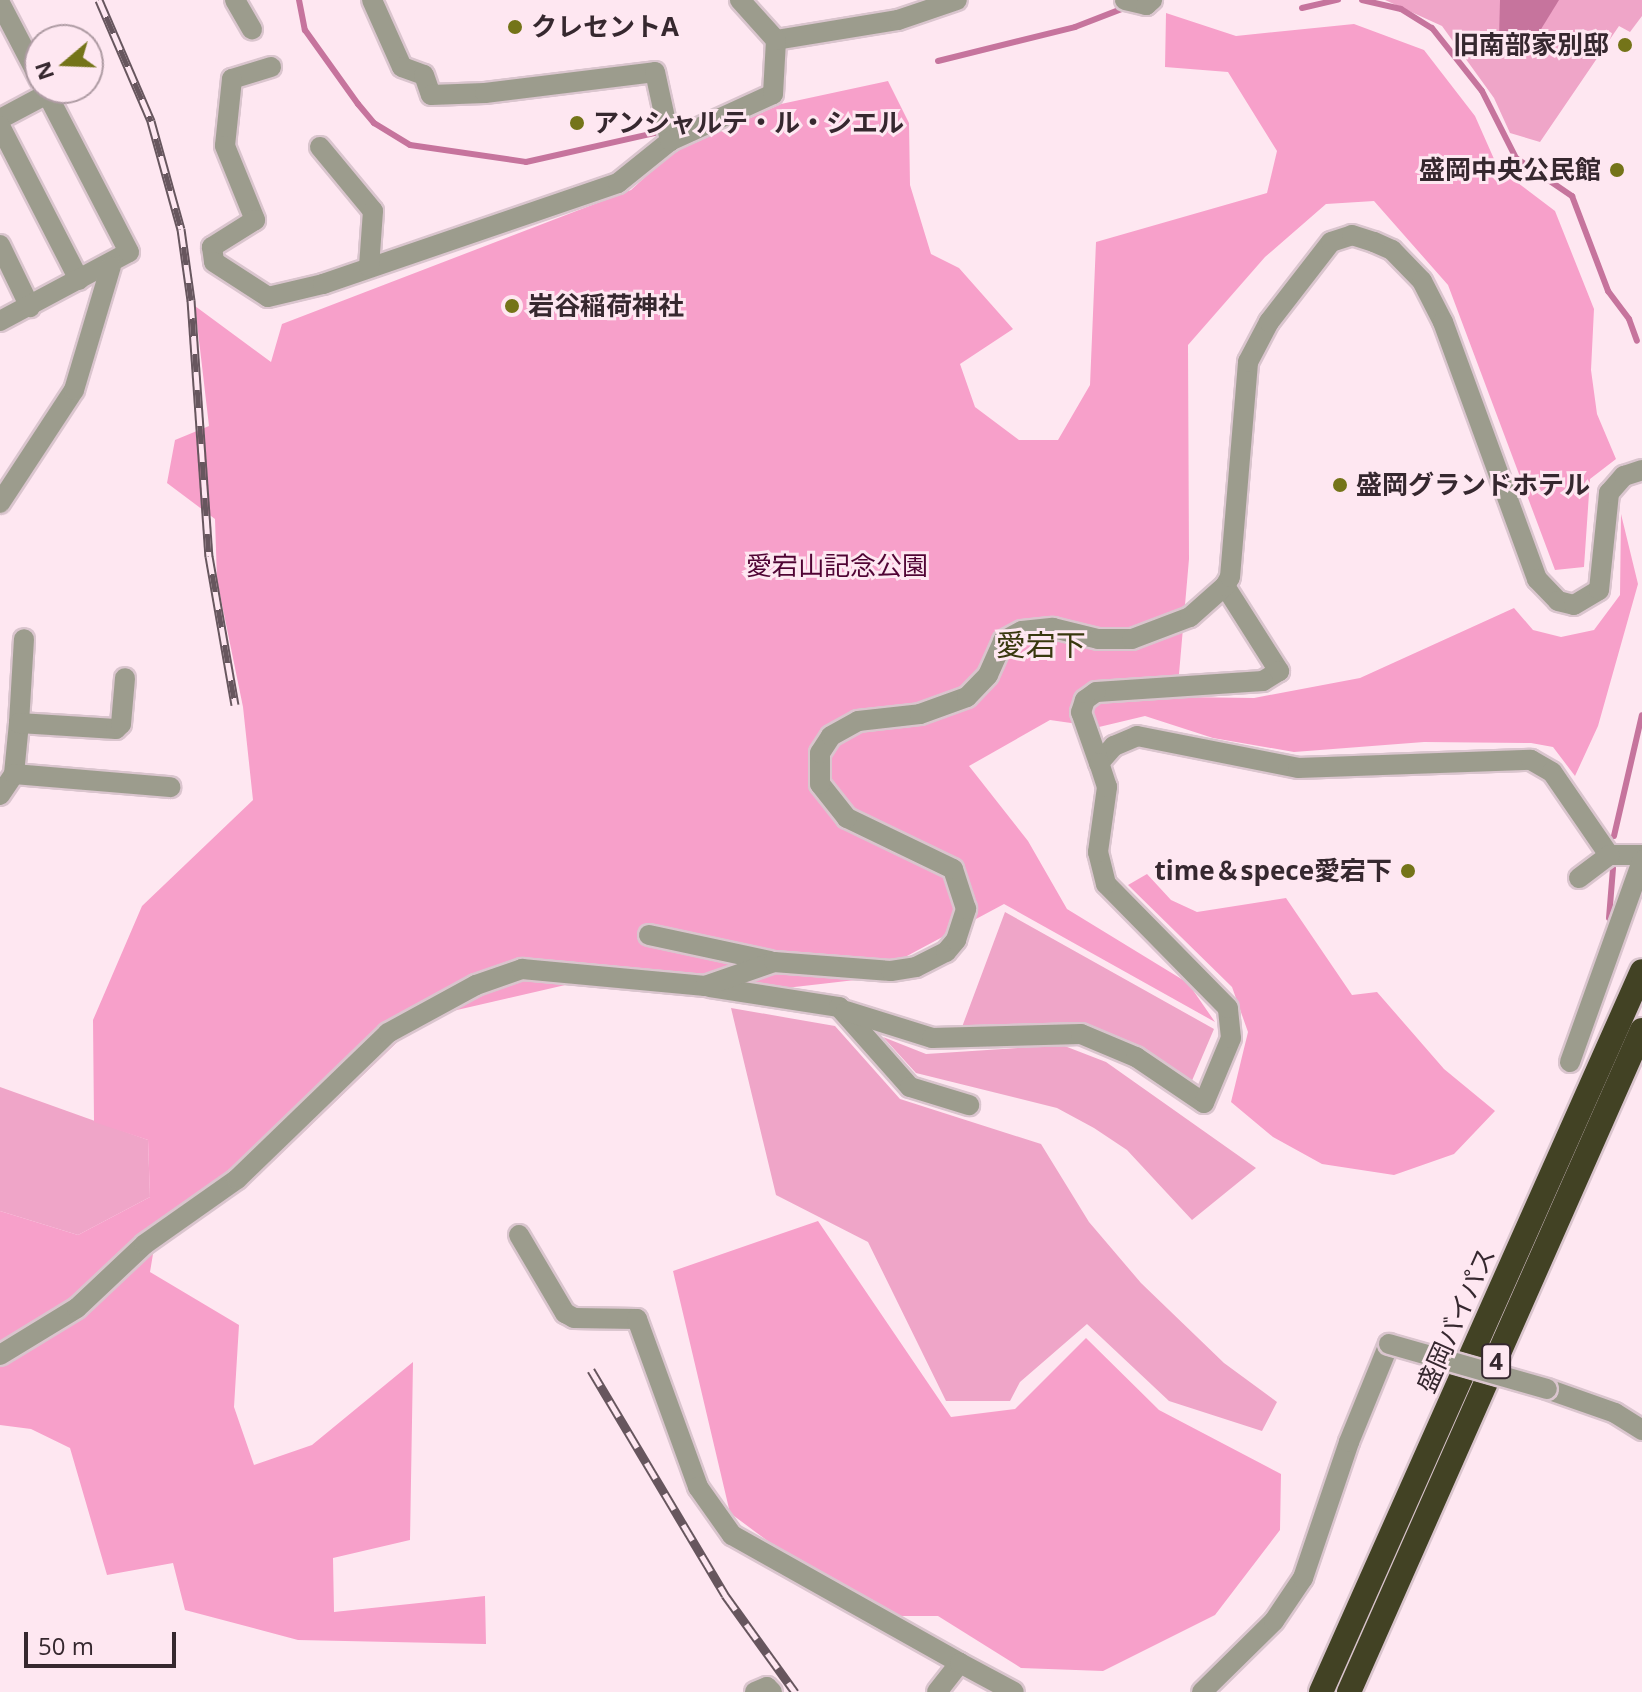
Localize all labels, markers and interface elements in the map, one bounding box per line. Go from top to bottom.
place label: クレセントA [531,11,679,43]
marker: クレセントA [506,18,524,36]
north arrow [24,24,104,104]
place label: 旧南部家別邸 [1453,29,1609,61]
marker: 旧南部家別邸 [1616,36,1634,54]
text: N [26,58,60,85]
place label: アンシャルテ・ル・シエル [593,107,905,139]
marker: アンシャルテ・ル・シエル [568,114,586,132]
place label: 盛岡中央公民館 [1419,154,1601,186]
marker: 盛岡中央公民館 [1608,161,1626,179]
place label: 岩谷稲荷神社 [528,290,684,322]
marker: 岩谷稲荷神社 [503,297,521,315]
place label: 盛岡グランドホテル [1356,469,1590,501]
marker: 盛岡グランドホテル [1331,476,1349,494]
park label: 愛宕山記念公園 [746,550,928,582]
district label: 愛宕下 [996,627,1086,663]
place label: time＆spece愛宕下 [1154,855,1392,887]
marker: time＆spece愛宕下 [1399,862,1417,880]
street label: 盛岡バイパス [1410,1242,1502,1398]
road number: 4 [1480,1341,1512,1381]
scale bar [28,1616,180,1666]
text: 50 m [38,1629,94,1662]

